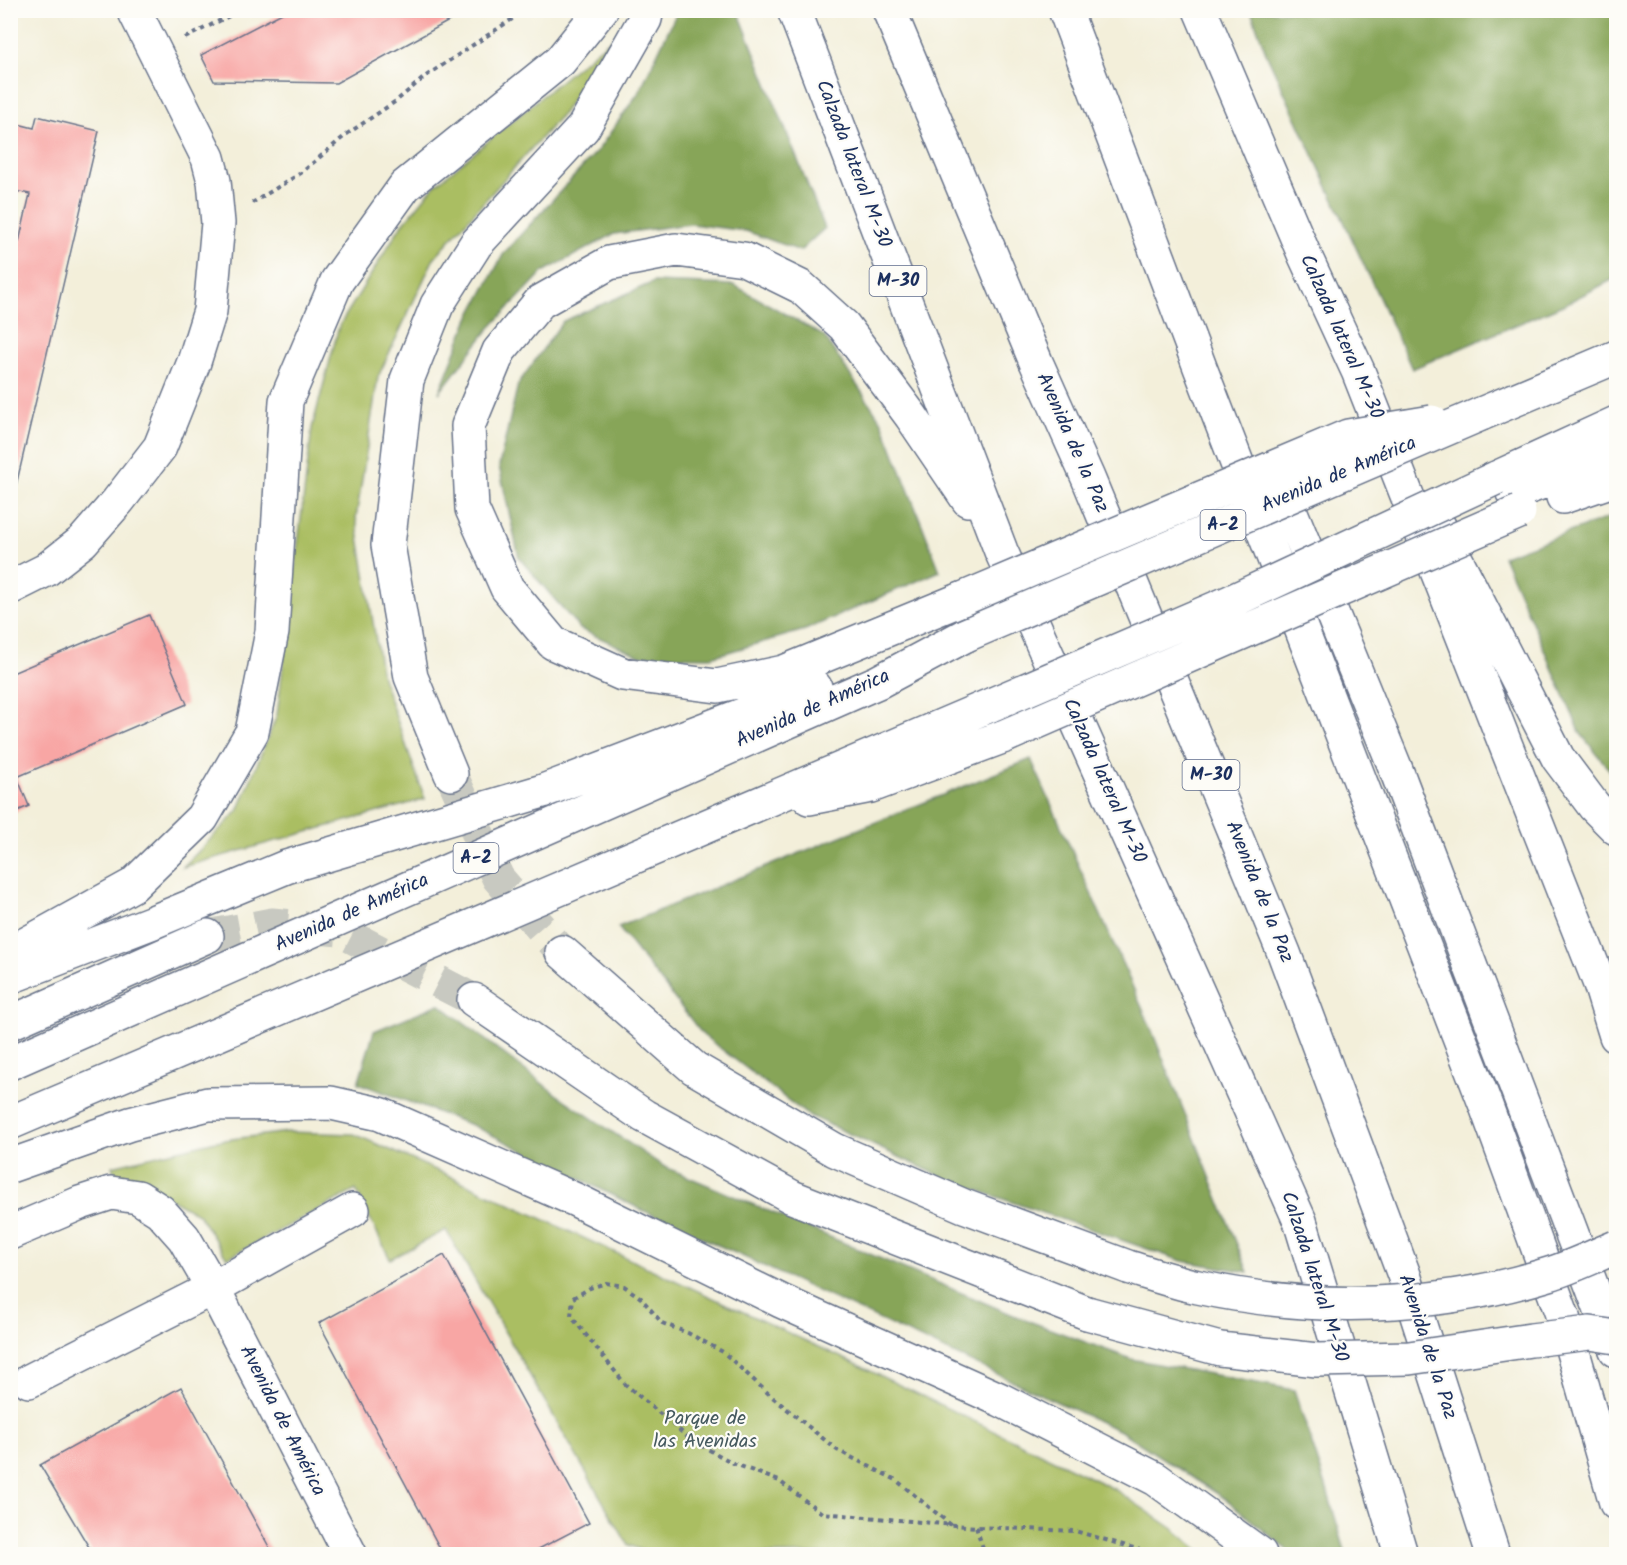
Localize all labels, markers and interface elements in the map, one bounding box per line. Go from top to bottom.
street label: Calzada lateral M-30 [806,75,900,253]
street label: Calzada lateral M-30 [1290,249,1392,425]
road number: M-30 [870,266,926,296]
street label: Avenida de la Paz [1027,368,1117,519]
street label: Avenida de América [1256,428,1422,522]
road number: A-2 [1200,510,1246,540]
street label: Avenida de América [731,661,895,757]
street label: Calzada lateral M-30 [1053,693,1155,869]
road number: M-30 [1182,760,1240,790]
street label: Avenida de la Paz [1216,816,1302,968]
road number: A-2 [454,843,498,873]
street label: Avenida de América [270,865,434,961]
street label: Calzada lateral M-30 [1271,1187,1357,1367]
street label: Avenida de la Paz [1388,1270,1466,1424]
street label: Avenida de América [230,1340,334,1502]
park label: Parque de las Avenidas [653,1403,757,1458]

